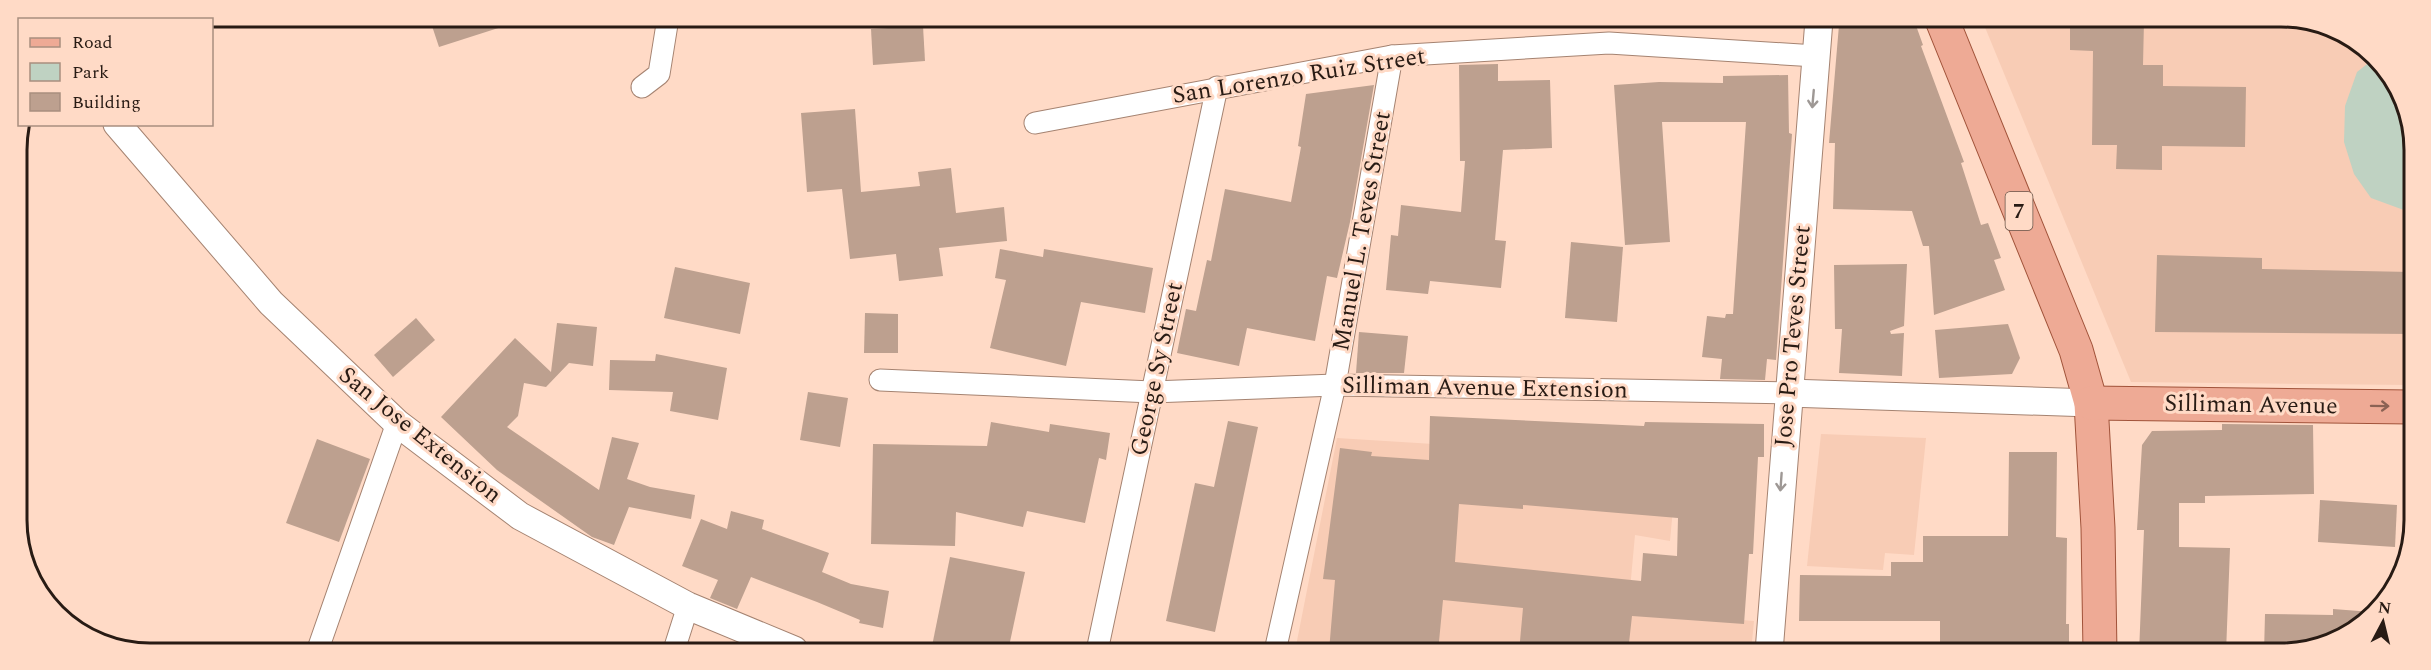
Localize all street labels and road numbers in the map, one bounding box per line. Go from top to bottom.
street label: San Lorenzo Ruiz Street [1170,38,1428,114]
street label: Manuel L. Teves Street [1323,108,1401,354]
road number: 7 [2006,192,2032,230]
street label: Jose Pro Teves Street [1765,224,1821,448]
street label: George Sy Street [1121,279,1193,459]
street label: San Jose Extension [330,358,510,512]
street label: Silliman Avenue Extension [1342,368,1628,408]
street label: Silliman Avenue [2164,385,2338,425]

